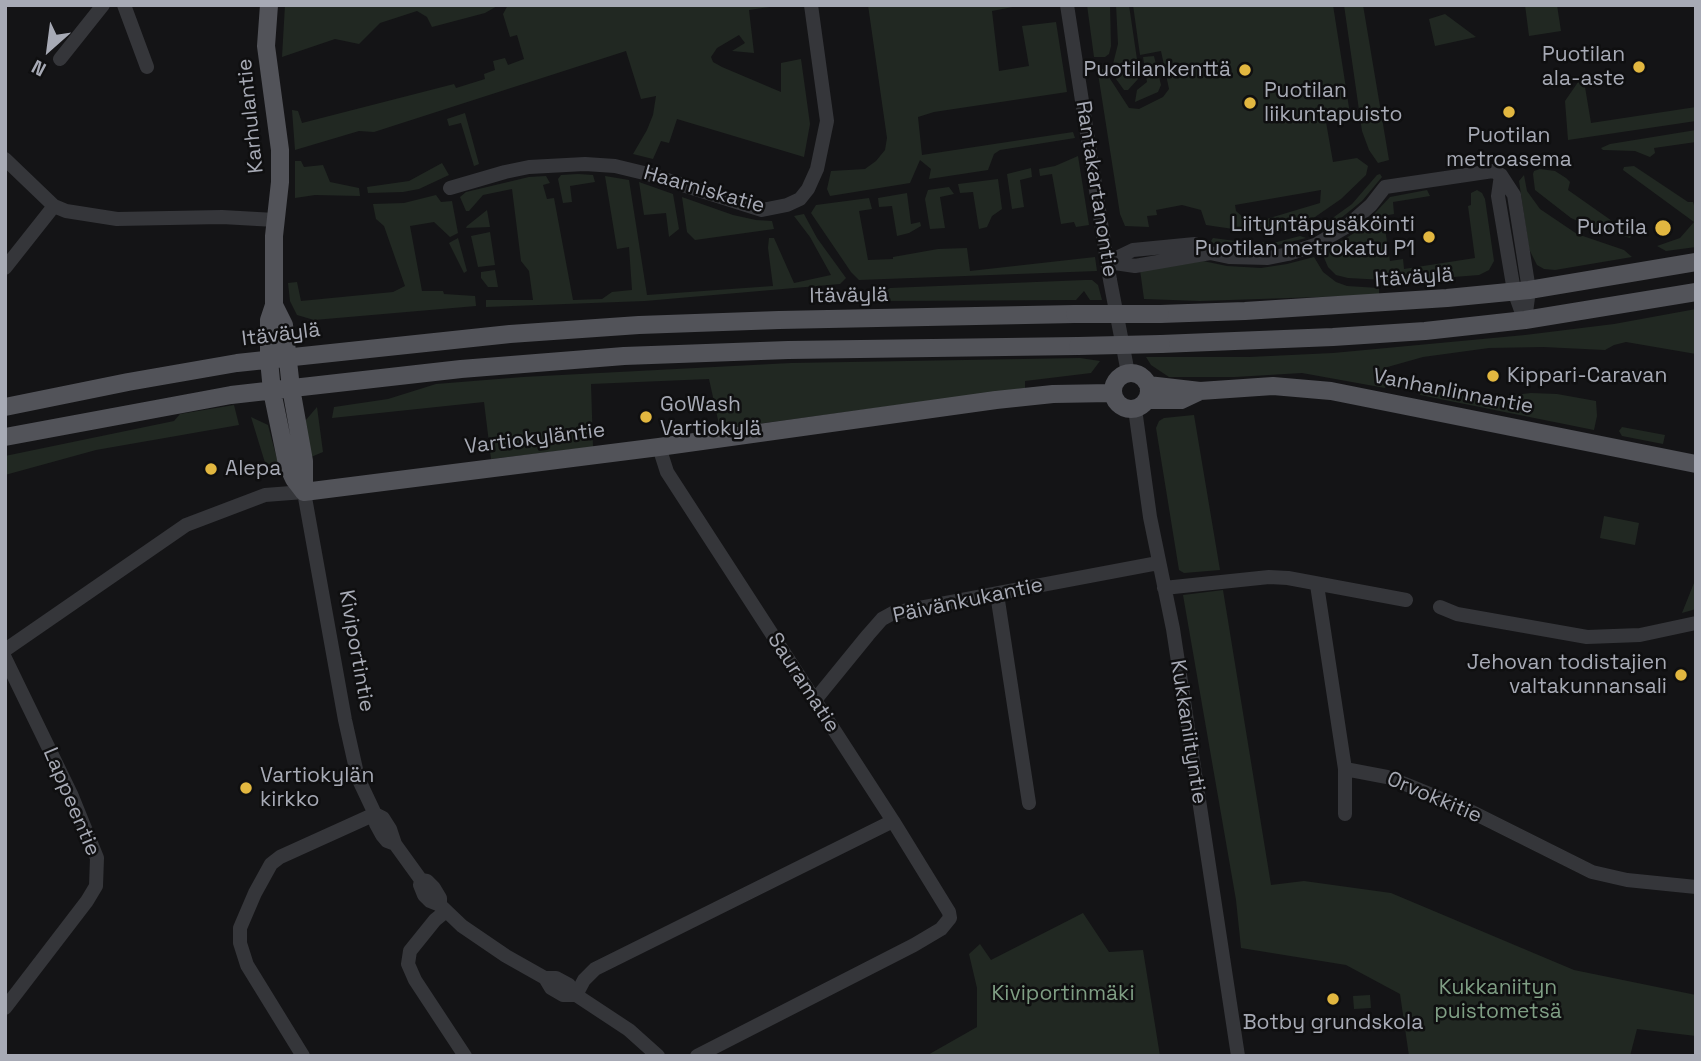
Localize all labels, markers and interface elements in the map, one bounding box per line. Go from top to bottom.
north arrow [14,14,84,84]
place label: Puotilan ala-aste [1542,42,1625,92]
text: N [27,54,50,82]
street label: Karhulantie [232,57,270,175]
place label: Puotilankenttä [1084,57,1231,83]
marker: Puotilan ala-aste [1631,59,1647,75]
marker: Puotilankenttä [1237,62,1253,78]
place label: Puotilan liikuntapuisto [1264,78,1402,128]
marker: Puotilan liikuntapuisto [1242,95,1258,111]
street label: Rantakartanontie [1070,99,1122,279]
marker: Puotilan metroasema [1501,104,1517,120]
place label: Puotilan metroasema [1446,123,1572,173]
street label: Haarniskatie [641,161,767,219]
place label: Liityntäpysäköinti Puotilan metrokatu P1 [1195,212,1415,262]
place label: Puotila [1577,215,1647,241]
marker: Puotila [1653,218,1673,238]
marker: Liityntäpysäköinti Puotilan metrokatu P1 [1421,229,1437,245]
street label: Itäväylä [1374,263,1454,293]
street label: Itäväylä [809,283,889,309]
street label: Itäväylä [240,318,322,352]
place label: Kippari-Caravan [1507,363,1667,389]
street label: Vanhanlinnantie [1371,364,1535,420]
marker: Kippari-Caravan [1485,368,1501,384]
place label: GoWash Vartiokylä [660,392,761,442]
marker: GoWash Vartiokylä [638,409,654,425]
street label: Vartiokyläntie [463,418,607,460]
place label: Alepa [225,456,281,482]
marker: Alepa [203,461,219,477]
street label: Päivänkukantie [891,573,1045,629]
street label: Kiviportintie [333,588,379,714]
street label: Sauramatie [761,628,845,738]
place label: Jehovan todistajien valtakunnansali [1467,650,1667,700]
street label: Kukkaniityntie [1164,658,1212,806]
marker: Jehovan todistajien valtakunnansali [1673,667,1689,683]
street label: Lappeentie [37,744,105,860]
place label: Vartiokylän kirkko [260,763,374,813]
street label: Orvokkitie [1383,767,1485,829]
marker: Vartiokylän kirkko [238,780,254,796]
park label: Kukkaniityn puistometsä [1434,975,1562,1025]
park label: Kiviportinmäki [991,981,1135,1007]
marker: Botby grundskola [1325,991,1341,1007]
place label: Botby grundskola [1243,1010,1423,1036]

